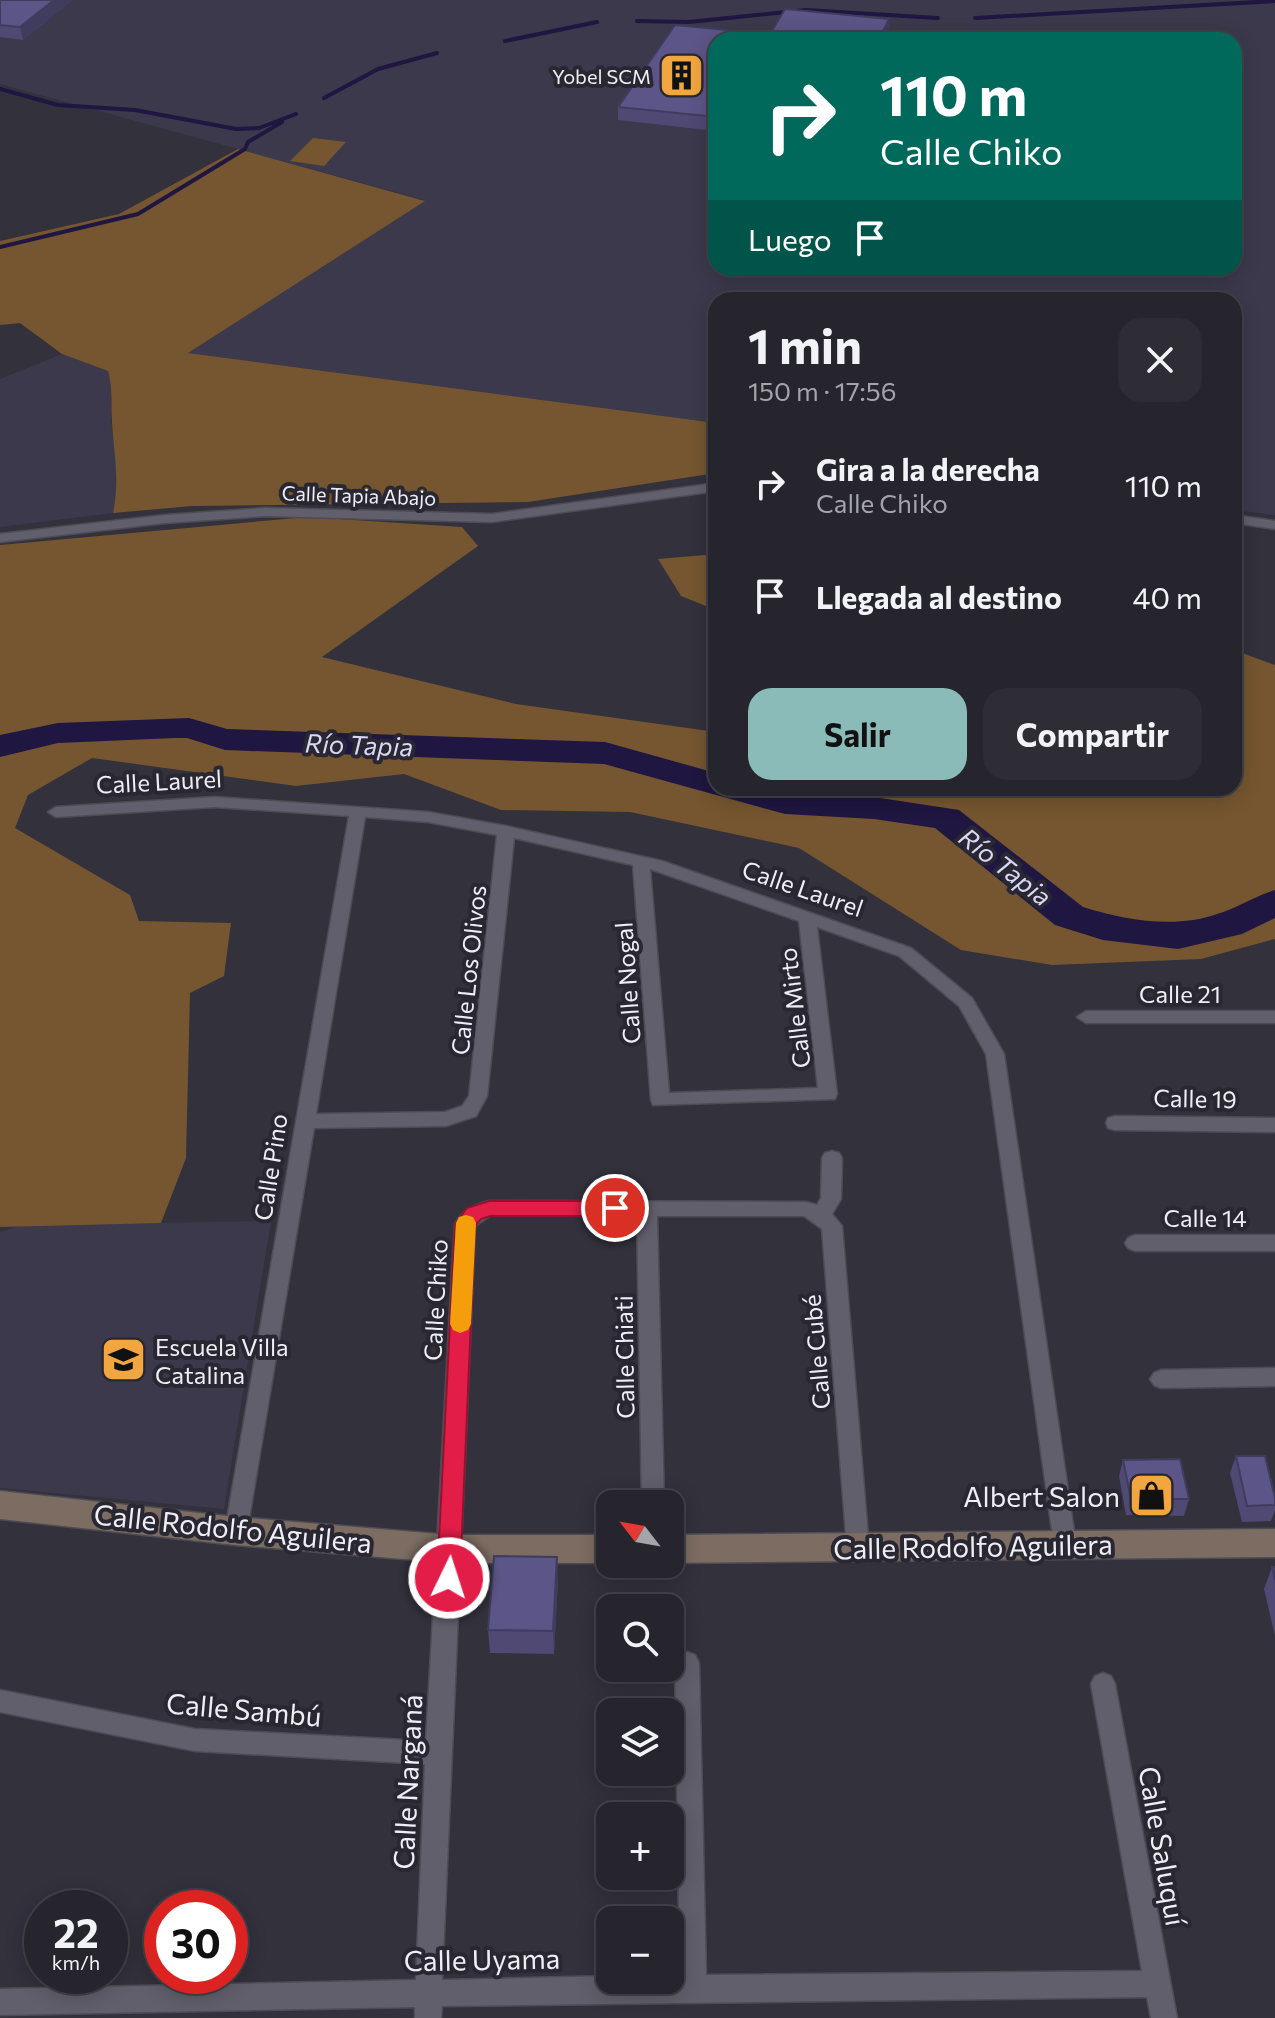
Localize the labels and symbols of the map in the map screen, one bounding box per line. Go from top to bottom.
building icon: Yobel SCM [658,52,706,100]
place label: Yobel SCM [552,64,651,88]
street label: Calle Tapia Abajo [281,480,437,510]
water label: Río Tapia [304,727,414,761]
street label: Calle Laurel [95,763,223,799]
water label: Río Tapia [954,820,1058,912]
street label: Calle Laurel [739,854,867,922]
street label: Calle Los Olivos [445,884,491,1056]
street label: Calle Nogal [608,921,646,1045]
street label: Calle Mirto [772,946,816,1070]
street label: Calle 21 [1139,979,1221,1008]
street label: Calle 19 [1153,1083,1237,1113]
street label: Calle Pino [247,1112,293,1222]
pin [581,1174,649,1242]
street label: Calle 14 [1163,1203,1247,1232]
street label: Calle Chiko [417,1239,453,1361]
street label: Calle Cubé [797,1293,835,1411]
street label: Calle Chiati [608,1295,640,1419]
place label: Escuela Villa Catalina [155,1332,289,1389]
school or university icon: Escuela Villa Catalina [100,1336,148,1384]
shop icon: Albert Salon [1127,1472,1175,1520]
place label: Albert Salon [963,1479,1120,1513]
north arrow [596,1490,684,1578]
street label: Calle Rodolfo Aguilera [92,1496,374,1560]
street label: Calle Rodolfo Aguilera [833,1527,1113,1565]
position arrow [407,1536,491,1620]
street label: Calle Sambú [165,1685,323,1733]
street label: Calle Narganá [385,1694,429,1870]
street label: Calle Saluquí [1132,1764,1194,1929]
speed limit sign: 30 [144,1890,248,1994]
street label: Calle Uyama [403,1941,561,1977]

